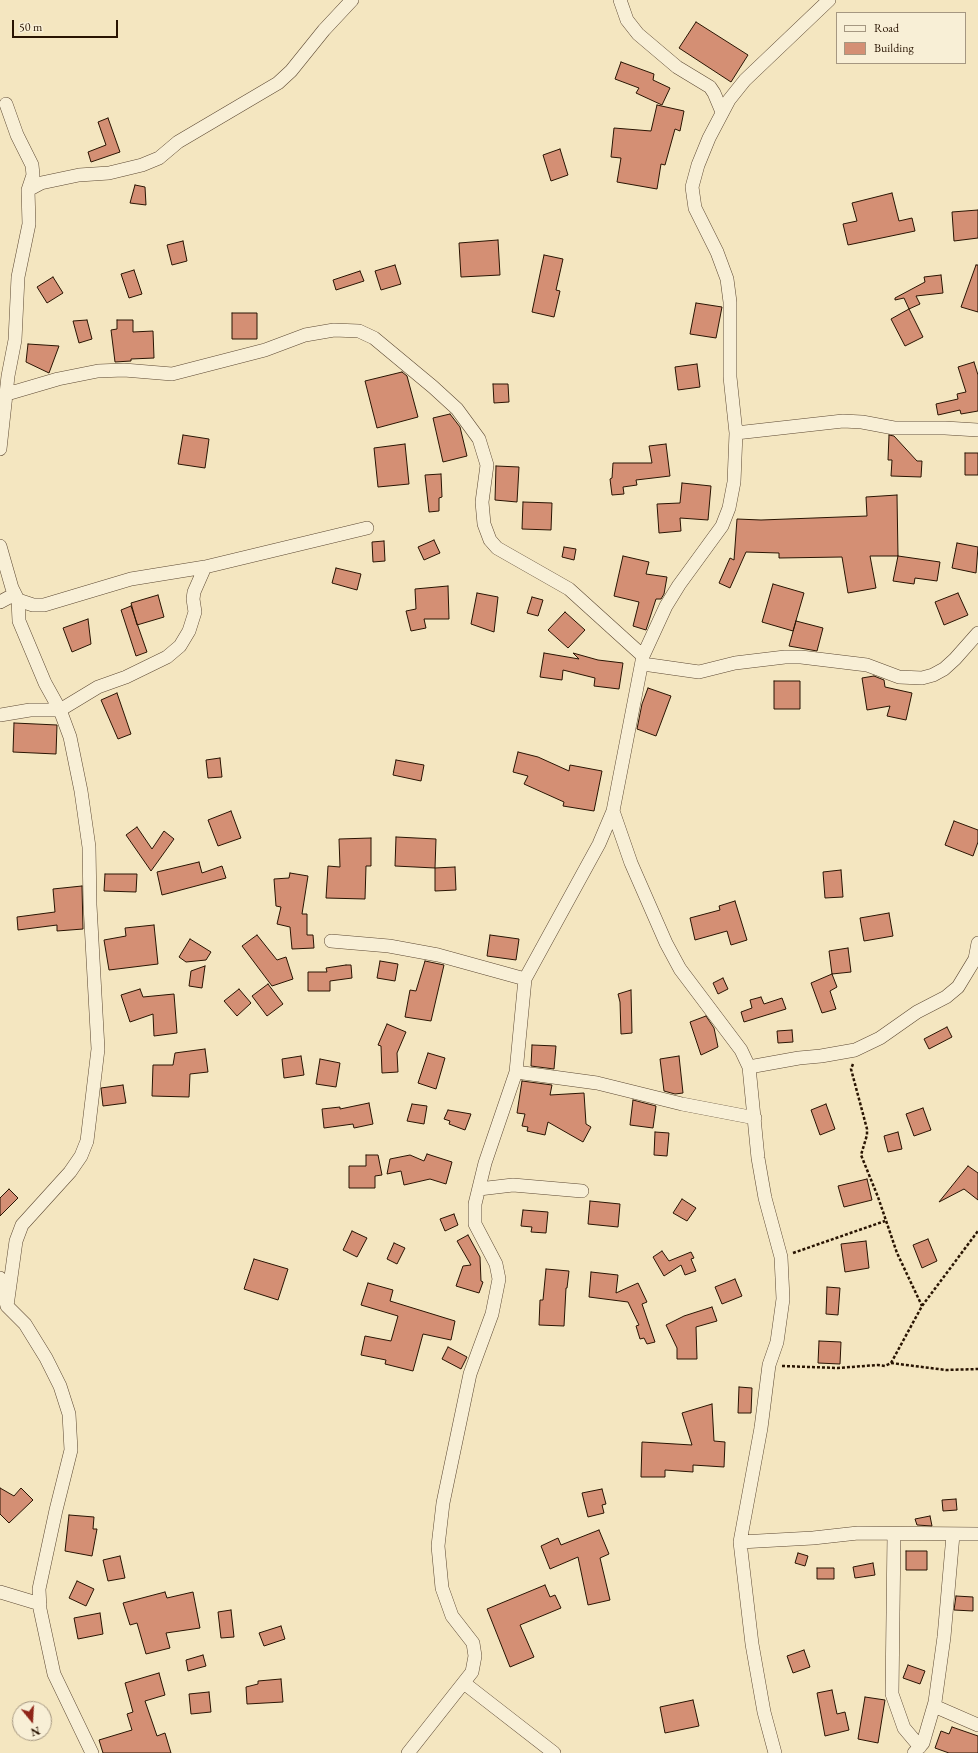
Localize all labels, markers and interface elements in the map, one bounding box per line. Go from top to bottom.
scale bar [14,12,120,38]
legend [836,12,966,64]
text: 50 m [19,19,42,35]
text: Road [874,20,899,36]
text: Building [874,40,914,56]
north arrow [12,1701,52,1741]
text: N [29,1723,42,1739]

